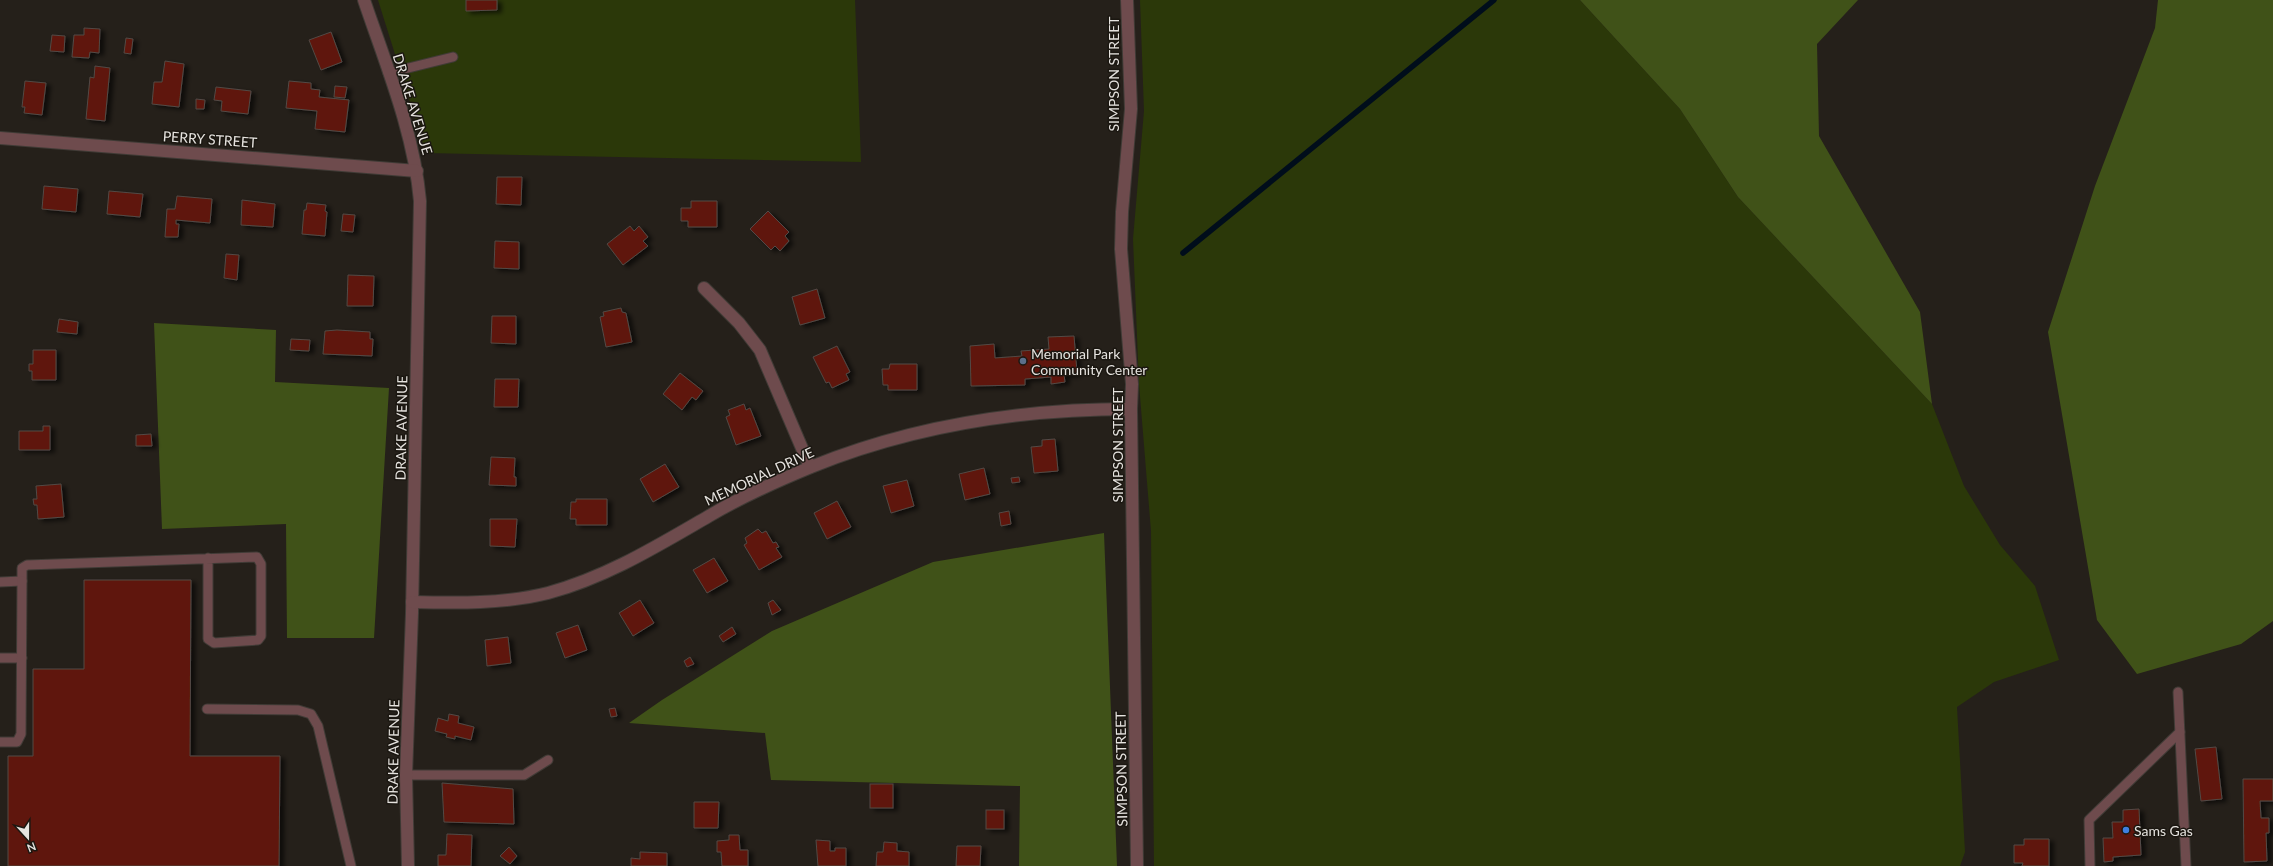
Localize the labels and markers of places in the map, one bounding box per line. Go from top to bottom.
place label: Memorial Park Community Center [1031,345,1147,378]
marker: Memorial Park Community Center [1018,356,1028,366]
place label: Sams Gas [2134,822,2193,839]
marker: Sams Gas [2121,825,2131,835]

